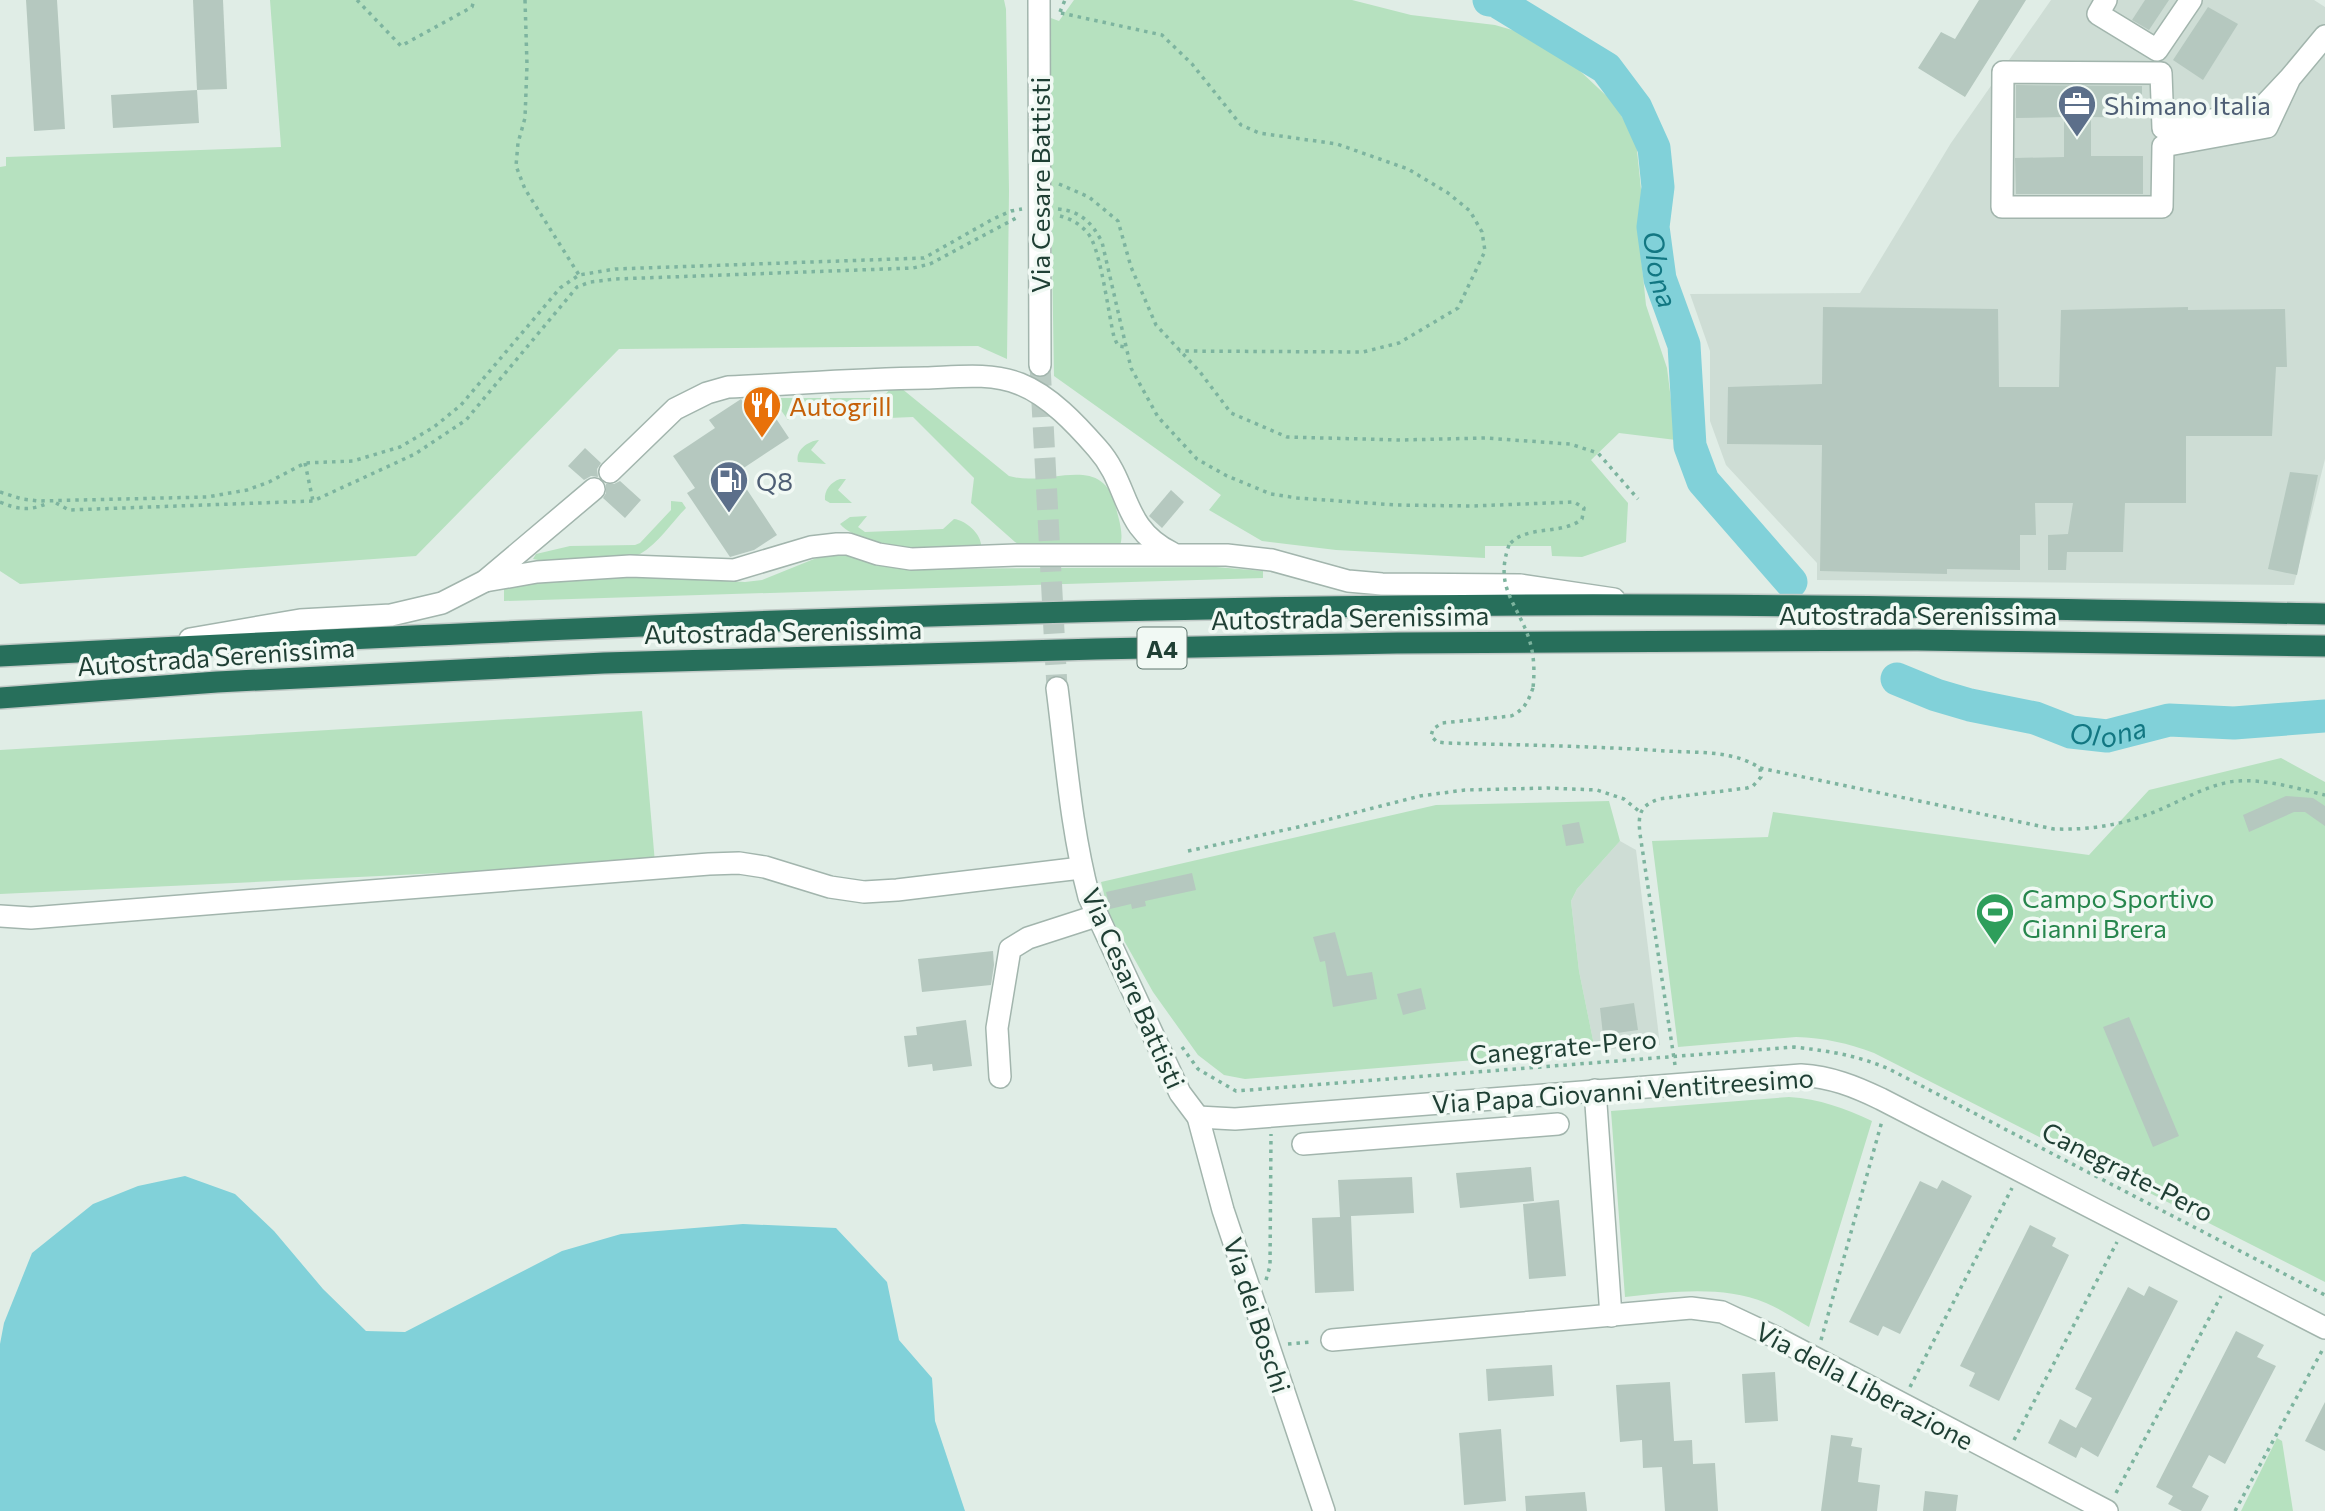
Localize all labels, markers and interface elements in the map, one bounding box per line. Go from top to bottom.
street label: Via Cesare Battisti [1024,77,1055,293]
office icon: Shimano Italia [2056,83,2098,138]
place label: Shimano Italia [2104,89,2271,120]
water label: Olona [1637,229,1686,312]
restaurant icon: Autogrill [741,384,783,439]
place label: Autogrill [789,390,892,421]
fuel station icon: Q8 [708,459,750,514]
place label: Q8 [756,465,793,496]
street label: Autostrada Serenissima [1211,599,1489,635]
street label: Autostrada Serenissima [1779,599,2057,630]
street label: Autostrada Serenissima [644,613,922,649]
road number: A4 [1138,628,1186,668]
street label: Autostrada Serenissima [76,631,356,681]
water label: Olona [2068,710,2150,754]
place label: Campo Sportivo Gianni Brera [2022,882,2214,943]
street label: Via Cesare Battisti [1076,883,1192,1093]
sports icon: Campo Sportivo Gianni Brera [1974,891,2016,946]
street label: Canegrate-Pero [1468,1022,1658,1070]
street label: Via Papa Giovanni Ventitreesimo [1431,1061,1815,1119]
street label: Canegrate-Pero [2037,1114,2219,1228]
street label: Via dei Boschi [1218,1233,1298,1397]
street label: Via della Liberazione [1751,1315,1979,1455]

